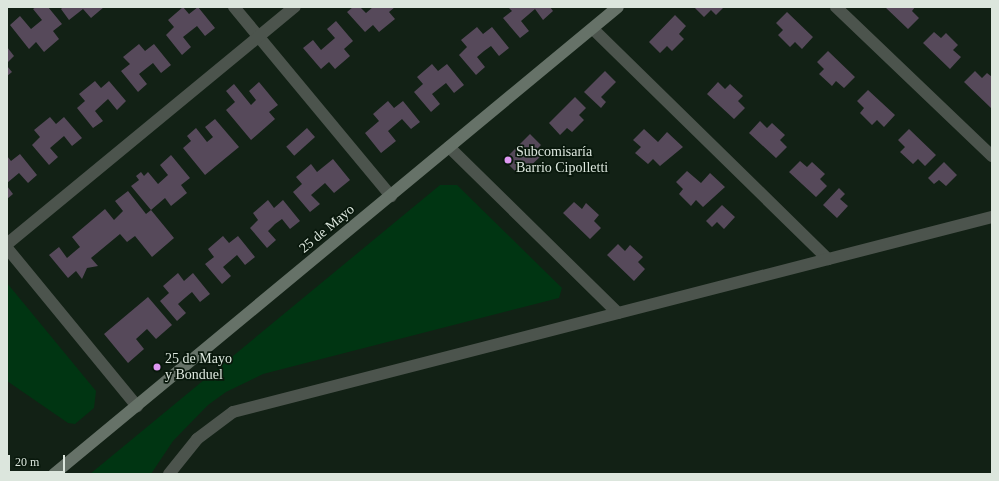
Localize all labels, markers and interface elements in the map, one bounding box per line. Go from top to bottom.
place label: Subcomisaría Barrio Cipolletti [516,144,608,176]
marker: Subcomisaría Barrio Cipolletti [503,155,513,165]
street label: 25 de Mayo [296,201,358,257]
place label: 25 de Mayo y Bonduel [165,351,232,384]
marker: 25 de Mayo y Bonduel [152,362,162,372]
scale bar [10,447,67,473]
text: 20 m [15,455,39,469]

